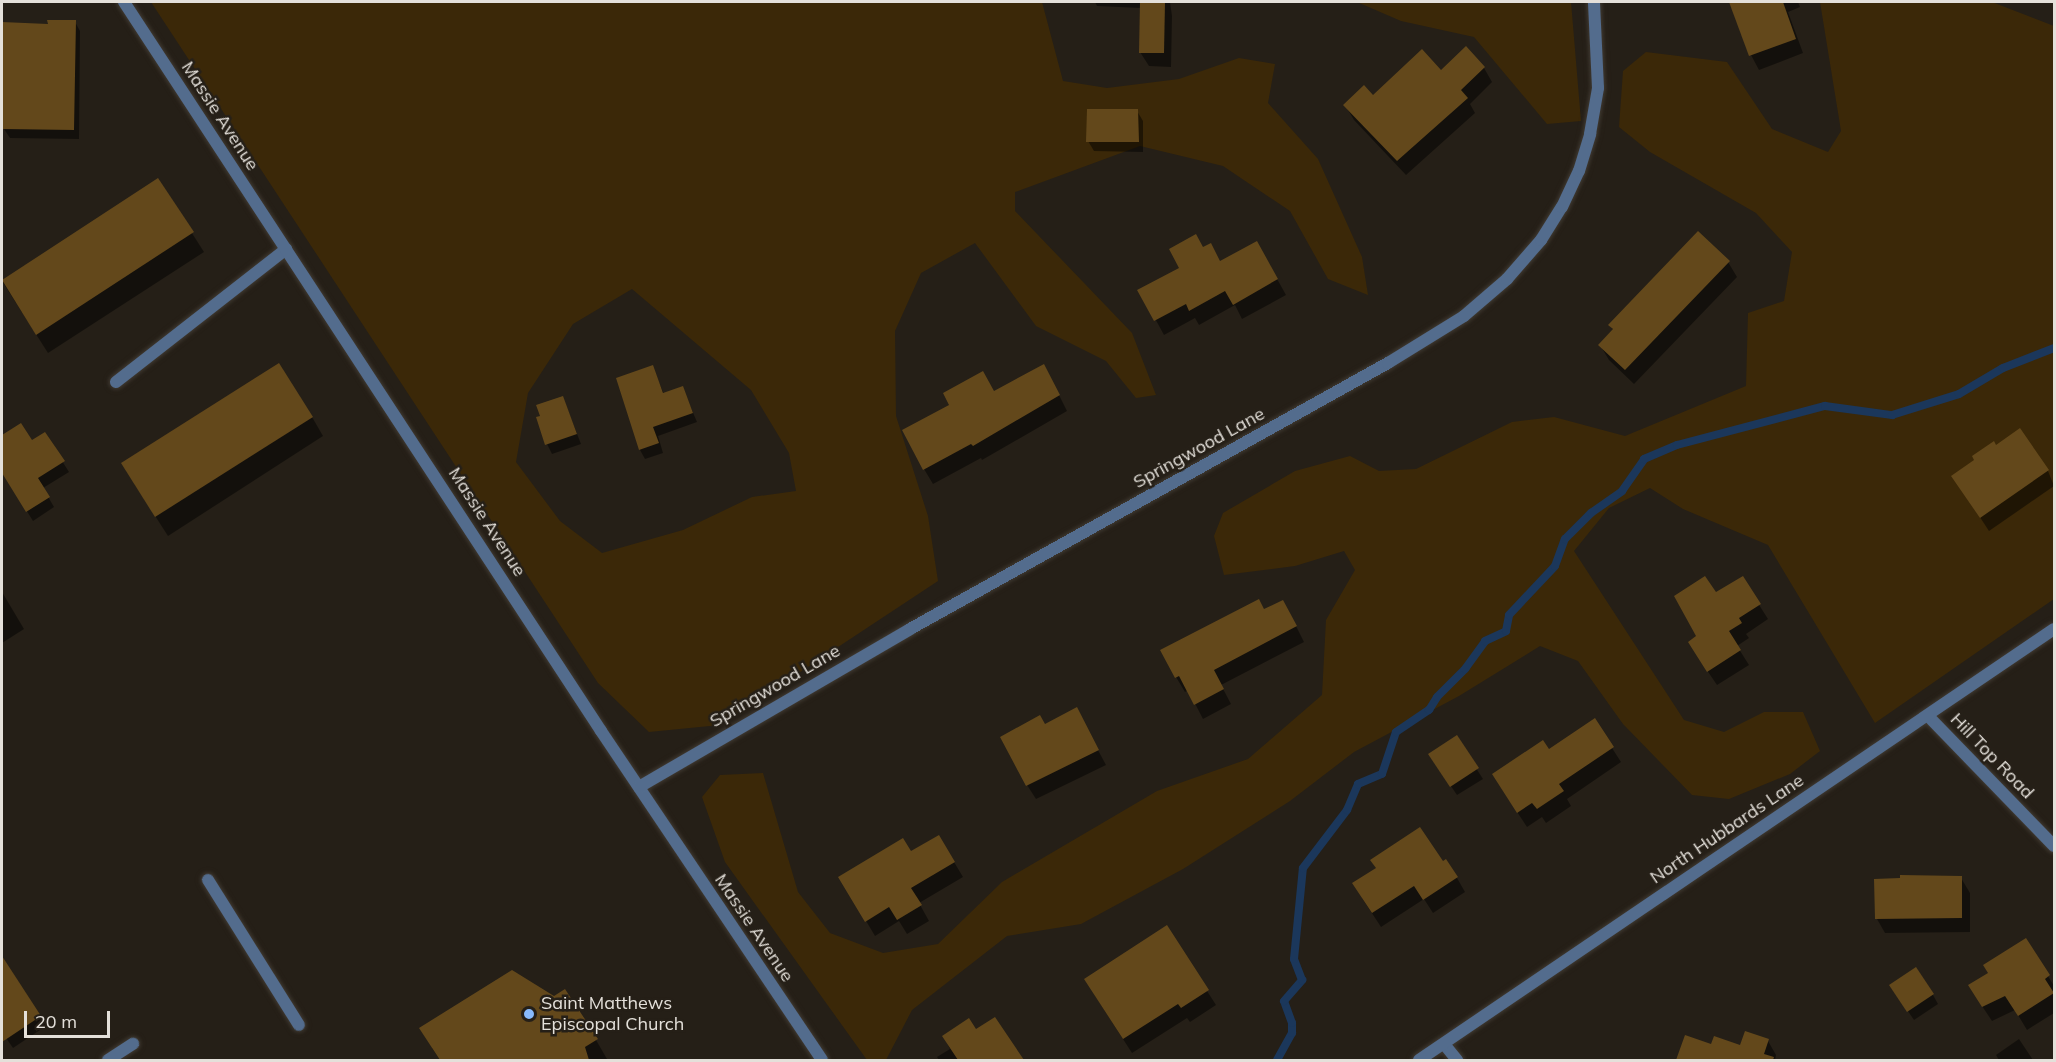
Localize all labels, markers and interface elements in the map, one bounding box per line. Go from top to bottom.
street label: Massie Avenue [177,57,263,175]
street label: Springwood Lane [1130,403,1268,493]
street label: Massie Avenue [444,463,530,581]
street label: Springwood Lane [706,640,844,732]
street label: Hill Top Road [1946,709,2038,803]
street label: North Hubbards Lane [1646,770,1808,888]
street label: Massie Avenue [710,870,798,986]
place label: Saint Matthews Episcopal Church [541,993,684,1036]
scale bar [27,999,112,1037]
marker: Saint Matthews Episcopal Church [522,1007,536,1021]
text: 20 m [35,1010,77,1033]

